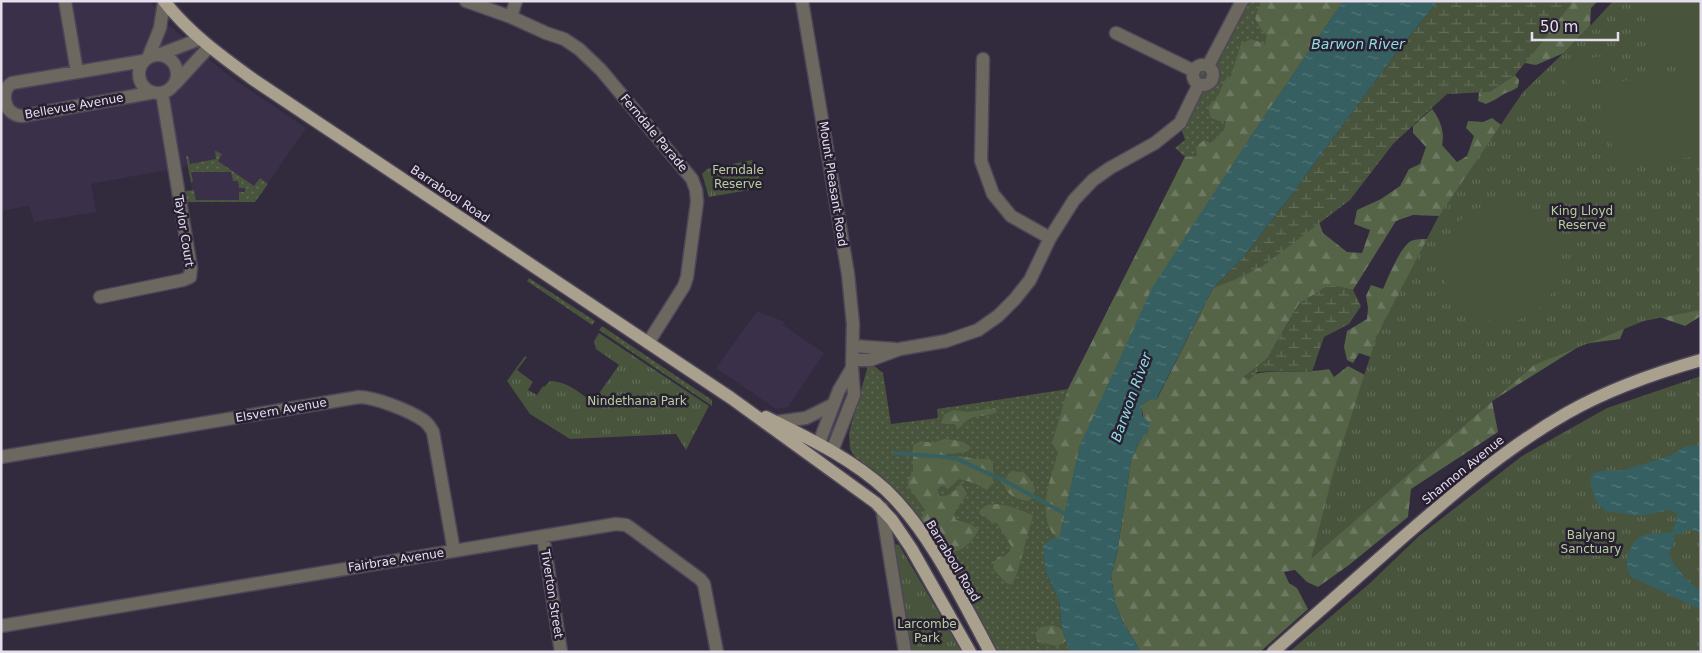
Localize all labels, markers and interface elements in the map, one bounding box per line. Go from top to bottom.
scale bar [1532,10,1618,42]
text: 50 m [1540,18,1578,36]
water label: Barwon River [1311,36,1406,52]
street label: Bellevue Avenue [23,90,125,122]
street label: Ferndale Parade [618,91,690,175]
street label: Mount Pleasant Road [816,120,850,248]
street label: Barrabool Road [408,162,492,226]
park label: Ferndale Reserve [712,163,764,191]
street label: Taylor Court [171,193,197,268]
park label: King Lloyd Reserve [1551,204,1613,232]
water label: Barwon River [1107,349,1155,444]
park label: Nindethana Park [587,394,687,408]
street label: Elsvern Avenue [234,395,328,425]
street label: Shannon Avenue [1419,433,1507,507]
street label: Barrabool Road [923,518,983,604]
park label: Balyang Sanctuary [1561,528,1621,556]
street label: Fairbrae Avenue [347,545,445,575]
street label: Tiverton Street [538,548,566,640]
park label: Larcombe Park [897,617,957,645]

